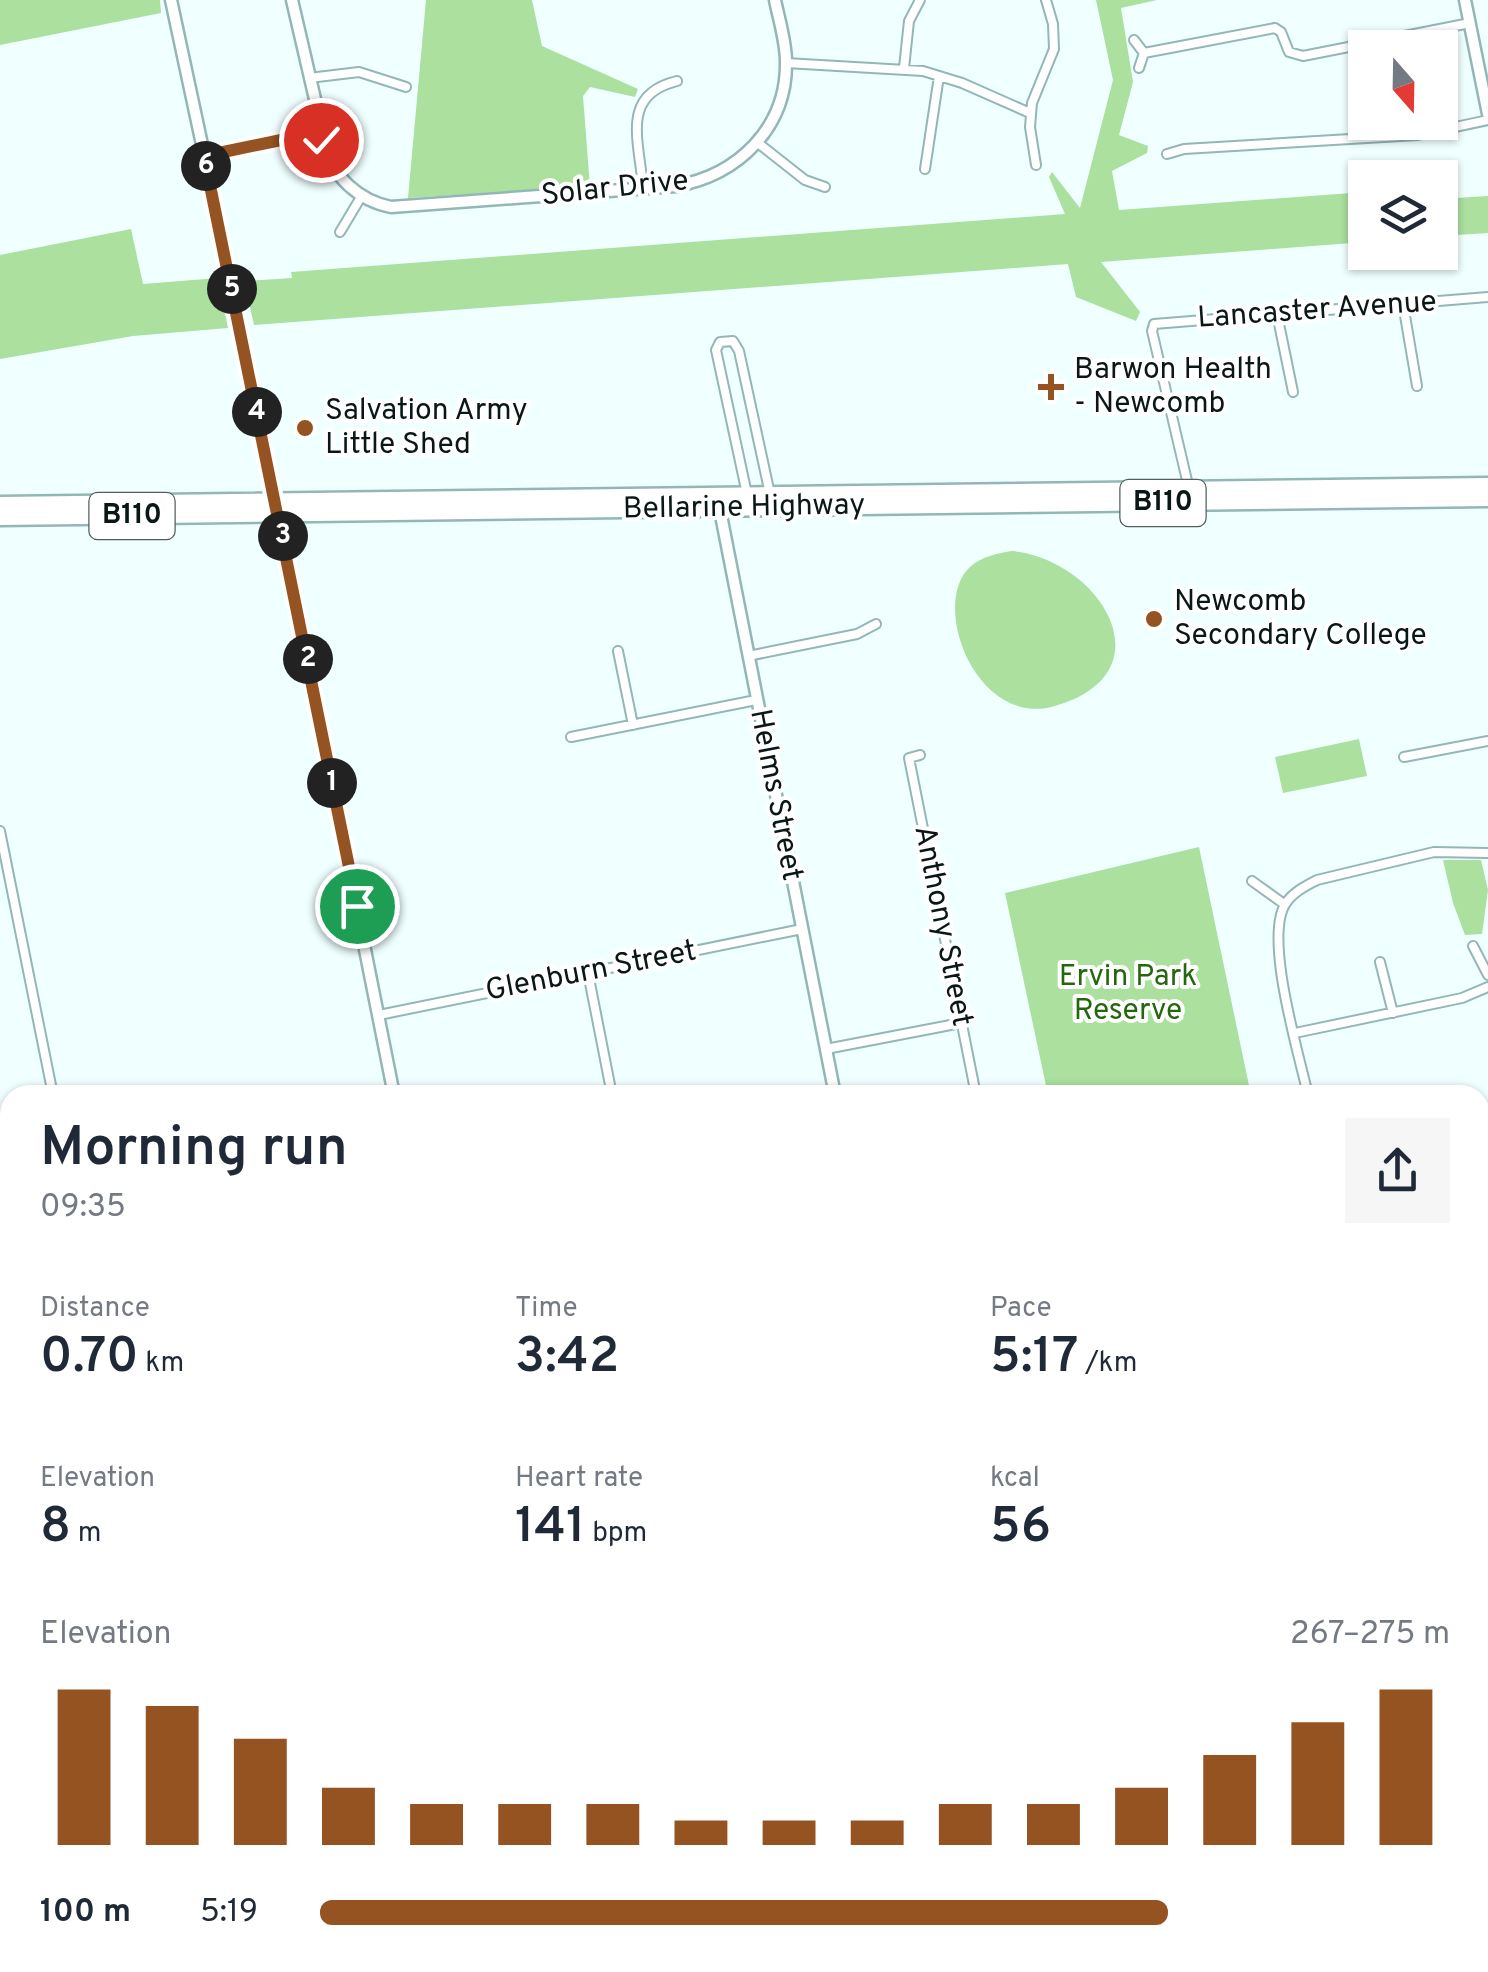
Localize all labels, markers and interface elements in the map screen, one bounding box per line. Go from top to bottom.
north arrow [1348,30,1458,140]
map controls [1348,30,1458,270]
pin [279,98,364,183]
icon: check [294,113,349,168]
pin: 6 [181,141,231,191]
text: 6 [197,148,215,184]
button: layers [1348,160,1458,270]
street label: Solar Drive [539,163,691,215]
pin: 5 [207,264,257,314]
text: 5 [223,271,241,307]
street label: Lancaster Avenue [1196,284,1438,338]
place label: Barwon Health - Newcomb [1074,352,1272,423]
marker: Barwon Health - Newcomb [1038,374,1064,400]
pin: 4 [232,387,282,437]
place label: Salvation Army Little Shed [325,393,528,464]
text: 4 [248,394,266,430]
marker: Salvation Army Little Shed [294,417,316,439]
road number: B110 [1120,480,1206,526]
street label: Bellarine Highway [622,487,866,529]
road number: B110 [90,493,174,539]
pin: 3 [258,511,308,561]
text: 3 [275,518,291,554]
place label: Newcomb Secondary College [1174,584,1427,655]
marker: Newcomb Secondary College [1143,608,1165,630]
pin: 2 [283,634,333,684]
text: 2 [299,641,317,677]
street label: Helms Street [740,706,810,884]
pin: 1 [307,758,357,808]
text: 1 [326,765,338,801]
street label: Anthony Street [904,822,980,1030]
pin [315,864,400,949]
icon: arrive [330,879,385,934]
street label: Glenburn Street [483,933,699,1011]
park label: Ervin Park Reserve [1059,959,1197,1030]
text: Morning run [40,1115,348,1185]
button: share [1345,1118,1450,1223]
text: 09:35 [40,1188,126,1228]
text: Distance [40,1291,150,1327]
text: Time [515,1291,578,1327]
text: Pace [990,1291,1052,1327]
text: 0.70 [40,1327,139,1390]
text: 3:42 [515,1327,619,1390]
text: 5:17 [990,1327,1079,1390]
text: km [139,1346,184,1382]
text: /km [1079,1346,1137,1382]
text: Elevation [40,1461,155,1497]
text: Heart rate [515,1461,643,1497]
text: kcal [990,1461,1040,1497]
text: 8 [40,1497,71,1560]
text: 141 [515,1497,586,1560]
text: 56 [990,1497,1051,1560]
text: m [71,1516,101,1552]
text: bpm [586,1516,647,1552]
text: Elevation [40,1615,172,1655]
text: 267–275 m [1290,1615,1450,1655]
text: 100 m [40,1893,131,1933]
text: 5:19 [200,1893,258,1933]

